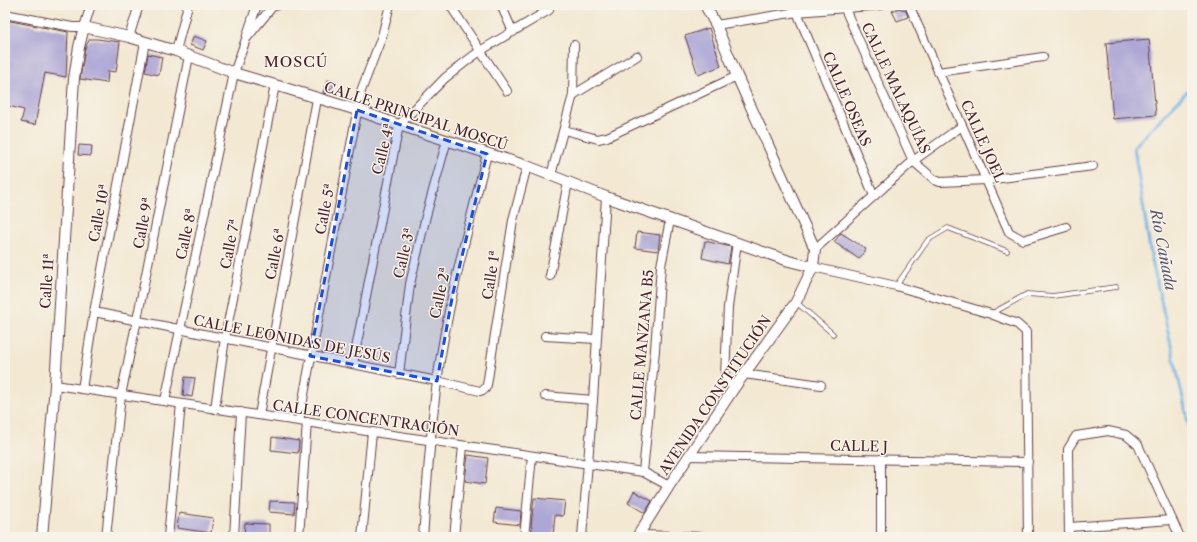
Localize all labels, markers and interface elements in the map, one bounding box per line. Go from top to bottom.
street label: CALLE MALAQUÍAS [858,19,935,157]
street label: CALLE OSEAS [819,49,875,149]
district label: MOSCÚ [264,52,328,71]
street label: CALLE PRINCIPAL MOSCÚ [322,77,511,154]
street label: CALLE JOEL [957,97,1009,185]
street label: Calle 4ª [368,121,398,176]
street label: Calle 10ª [85,182,113,243]
street label: Calle 5ª [311,182,339,236]
street label: Calle 9ª [129,196,157,250]
street label: Calle 8ª [172,206,200,261]
water label: Río Cañada [1146,206,1181,292]
street label: Calle 7ª [216,217,244,271]
street label: Calle 3ª [389,226,419,280]
street label: Calle 6ª [261,227,289,281]
street label: Calle 1ª [478,249,504,301]
street label: Calle 11ª [36,252,58,309]
street label: Calle 2ª [426,266,454,320]
street label: CALLE MANZANA B5 [626,269,658,421]
street label: CALLE LEONIDAS DE JESÚS [192,310,392,367]
street label: AVENIDA CONSTITUCIÓN [653,311,775,479]
street label: CALLE CONCENTRACIÓN [272,395,461,440]
street label: CALLE J [830,436,888,456]

